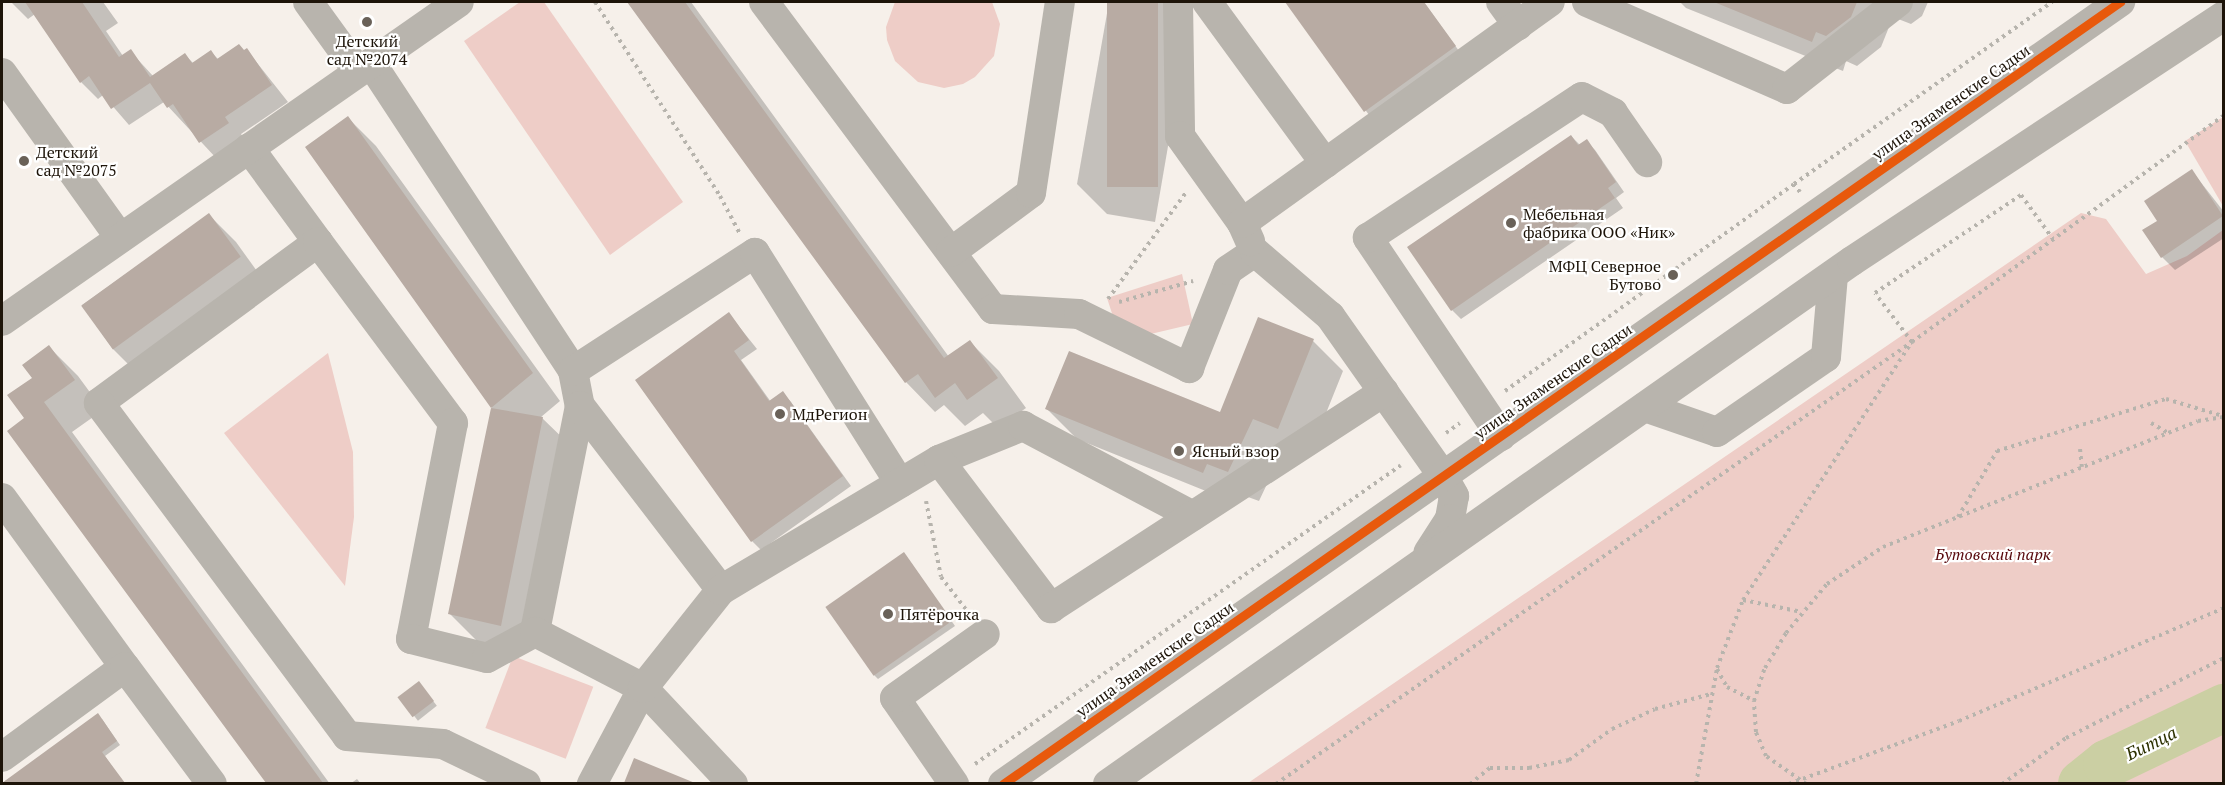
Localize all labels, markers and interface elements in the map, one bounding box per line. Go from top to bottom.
marker: Детский сад №2074 [360,15,374,29]
place label: Детский сад №2074 [327,31,407,69]
street label: улица Знаменские Садки [1868,40,2034,164]
place label: Детский сад №2075 [36,142,117,180]
marker: Детский сад №2075 [17,154,31,168]
place label: Мебельная фабрика ООО «Ник» [1523,204,1675,242]
marker: Мебельная фабрика ООО «Ник» [1504,216,1518,230]
place label: МФЦ Северное Бутово [1549,256,1661,294]
marker: МФЦ Северное Бутово [1666,268,1680,282]
street label: улица Знаменские Садки [1470,319,1636,443]
place label: МдРегион [792,404,867,424]
marker: МдРегион [773,407,787,421]
place label: Ясный взор [1192,441,1279,461]
marker: Ясный взор [1170,442,1188,460]
park label: Бутовский парк [1935,544,2051,564]
street label: улица Знаменские Садки [1072,597,1238,721]
place label: Пятёрочка [900,604,979,624]
marker: Пятёрочка [881,607,895,621]
water label: Битца [2122,721,2180,765]

